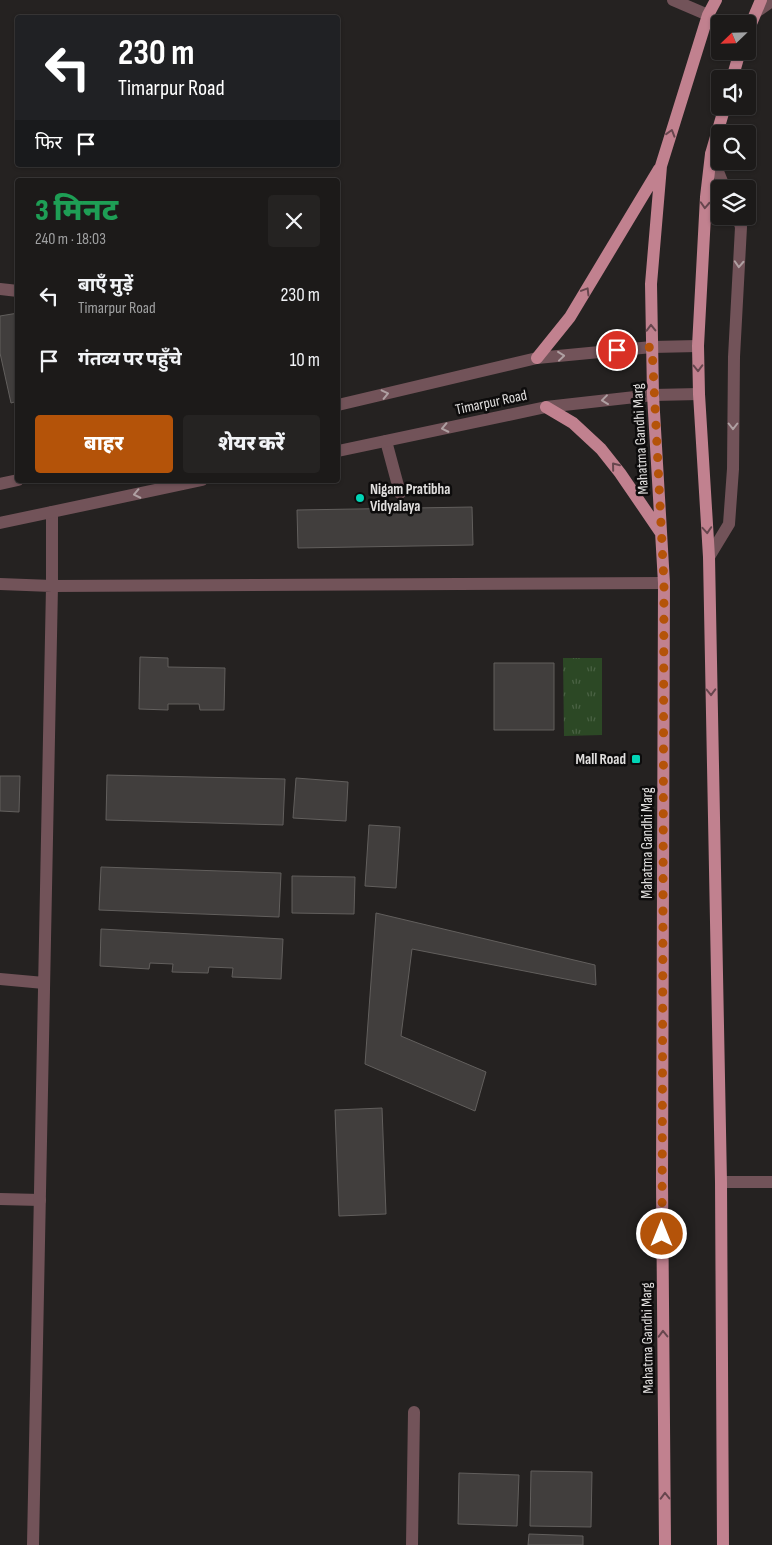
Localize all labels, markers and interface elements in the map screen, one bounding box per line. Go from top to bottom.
north arrow [711,15,756,60]
map controls [711,15,756,225]
text: 230 m [118,32,194,75]
icon: left [35,35,100,100]
button: sound [711,70,756,115]
text: Timarpur Road [118,75,225,102]
button: search [711,125,756,170]
one-way arrow [666,129,676,138]
icon: arrive [72,130,100,158]
text: फिर [35,132,62,155]
button: layers [711,180,756,225]
text: 3 मिनट [35,193,118,229]
button: close [268,195,320,247]
one-way arrow [700,202,711,210]
text: 240 m · 18:03 [35,230,106,249]
one-way arrow [733,260,744,268]
text: बाएँ मुड़ें [78,274,133,297]
icon: left [35,282,63,310]
text: 230 m [280,284,320,307]
one-way arrow [580,287,590,296]
text: Timarpur Road [78,299,156,318]
one-way arrow [646,324,656,332]
pin [596,329,638,371]
icon: arrive [603,336,631,364]
icon: arrive [35,347,63,375]
text: गंतव्य पर पहुँचे [78,348,182,371]
text: 10 m [290,349,320,372]
one-way arrow [557,350,565,361]
one-way arrow [693,364,703,372]
street label: Mahatma Gandhi Marg [628,383,653,495]
street label: Timarpur Road [454,386,529,419]
one-way arrow [380,389,389,400]
one-way arrow [601,394,609,405]
button: बाहर [35,415,173,473]
button: शेयर करें [183,415,320,473]
one-way arrow [441,423,449,433]
one-way arrow [728,423,738,431]
one-way arrow [612,463,620,472]
place label: Nigam Pratibha Vidyalaya [370,480,450,516]
one-way arrow [133,488,141,499]
marker: Nigam Pratibha Vidyalaya [354,492,366,504]
one-way arrow [702,526,713,534]
one-way arrow [706,688,716,696]
place label: Mall Road [576,750,626,769]
marker: Mall Road [630,753,642,765]
street label: Mahatma Gandhi Marg [638,787,657,899]
position arrow [635,1207,687,1259]
street label: Mahatma Gandhi Marg [637,1282,658,1394]
one-way arrow [658,1330,668,1338]
one-way arrow [660,1492,670,1500]

